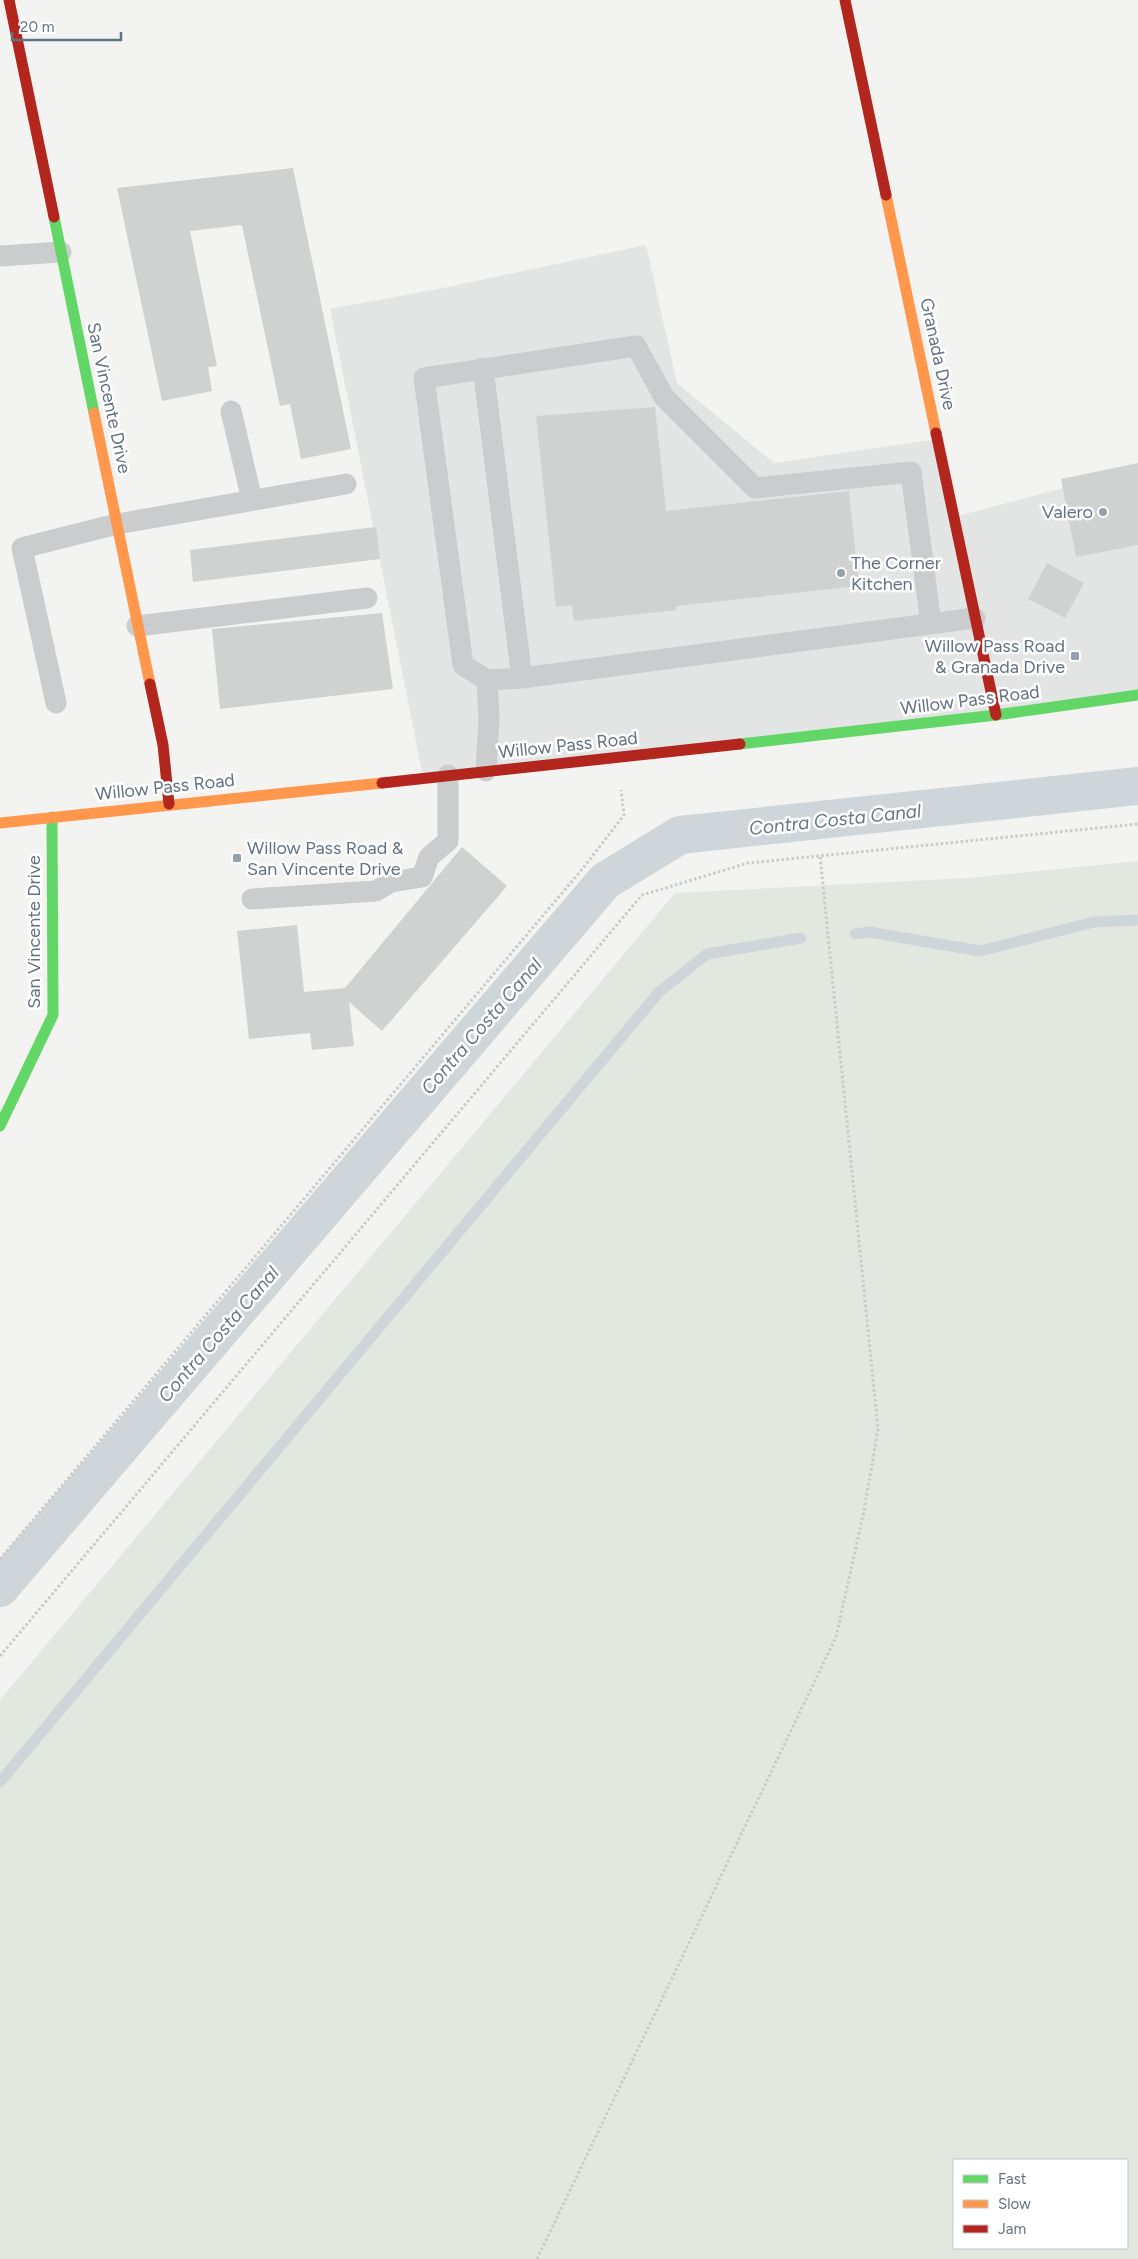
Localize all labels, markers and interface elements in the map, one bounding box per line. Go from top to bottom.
scale bar [12,10,121,42]
text: 20 m [20,18,54,36]
street label: Granada Drive [915,296,961,412]
street label: San Vincente Drive [82,321,136,476]
place label: Valero [1042,501,1093,523]
marker: Valero [1097,506,1109,518]
place label: The Corner Kitchen [851,552,941,595]
marker: The Corner Kitchen [835,567,847,579]
place label: Willow Pass Road & Granada Drive [925,635,1065,678]
marker: Willow Pass Road & Granada Drive [1069,650,1081,662]
street label: Willow Pass Road [899,681,1041,719]
street label: Willow Pass Road [497,727,639,763]
street label: Willow Pass Road [94,769,236,805]
water label: Contra Costa Canal [748,799,923,840]
place label: Willow Pass Road & San Vincente Drive [247,837,404,880]
marker: Willow Pass Road & San Vincente Drive [231,852,243,864]
street label: San Vincente Drive [23,855,45,1009]
water label: Contra Costa Canal [416,953,547,1099]
water label: Contra Costa Canal [153,1261,284,1407]
legend [953,2159,1128,2249]
text: Fast [998,2170,1027,2188]
text: Slow [998,2195,1031,2213]
text: Jam [998,2220,1026,2238]

